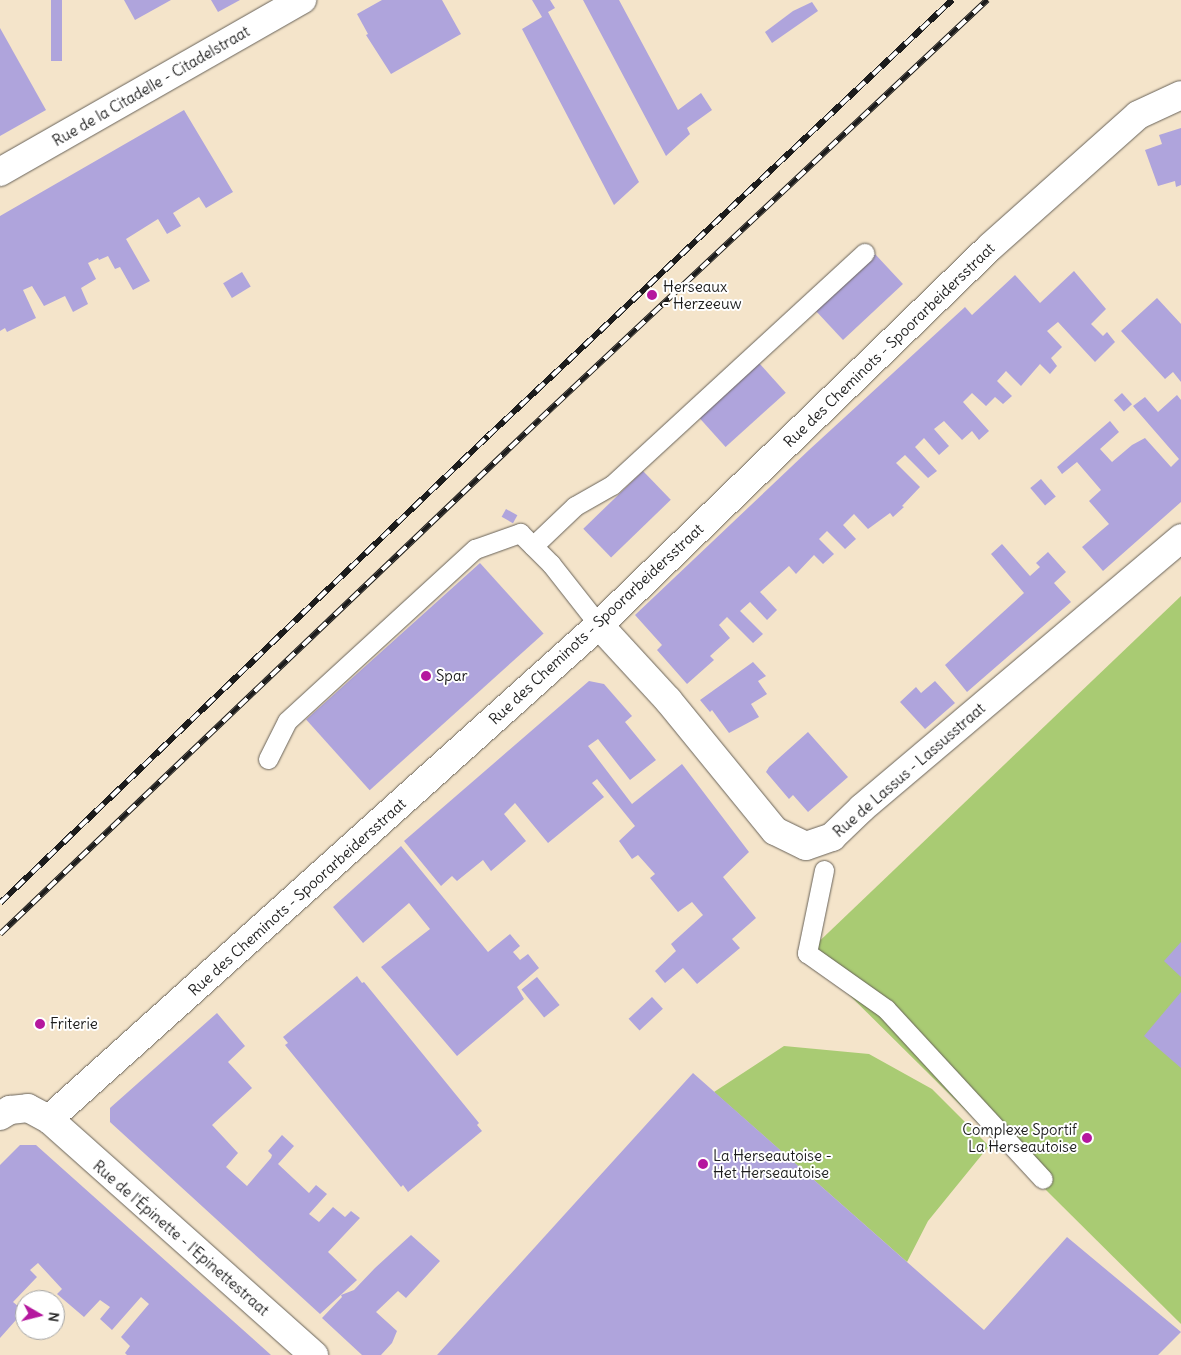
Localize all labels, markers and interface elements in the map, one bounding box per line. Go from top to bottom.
street label: Rue de la Citadelle - Citadelstraat [49,22,253,150]
street label: Rue des Cheminots - Spoorarbeidersstraat [780,239,998,451]
place label: Herseaux - Herzeeuw [663,277,741,312]
marker: Herseaux - Herzeeuw [645,288,659,302]
street label: Rue des Cheminots - Spoorarbeidersstraat [485,520,707,728]
place label: Spar [436,667,468,685]
marker: Spar [420,670,432,682]
street label: Rue de Lassus - Lassusstraat [829,699,989,841]
street label: Rue des Cheminots - Spoorarbeidersstraat [185,794,409,1000]
place label: Friterie [50,1015,98,1033]
marker: Friterie [34,1018,46,1030]
place label: Complexe Sportif La Herseautoise [962,1120,1077,1155]
marker: Complexe Sportif La Herseautoise [1081,1132,1093,1144]
place label: La Herseautoise - Het Herseautoise [713,1146,832,1181]
street label: Rue de l'Épinette - l'Epinettestraat [89,1157,273,1319]
marker: La Herseautoise - Het Herseautoise [697,1158,709,1170]
north arrow [15,1290,65,1340]
text: N [44,1311,63,1323]

